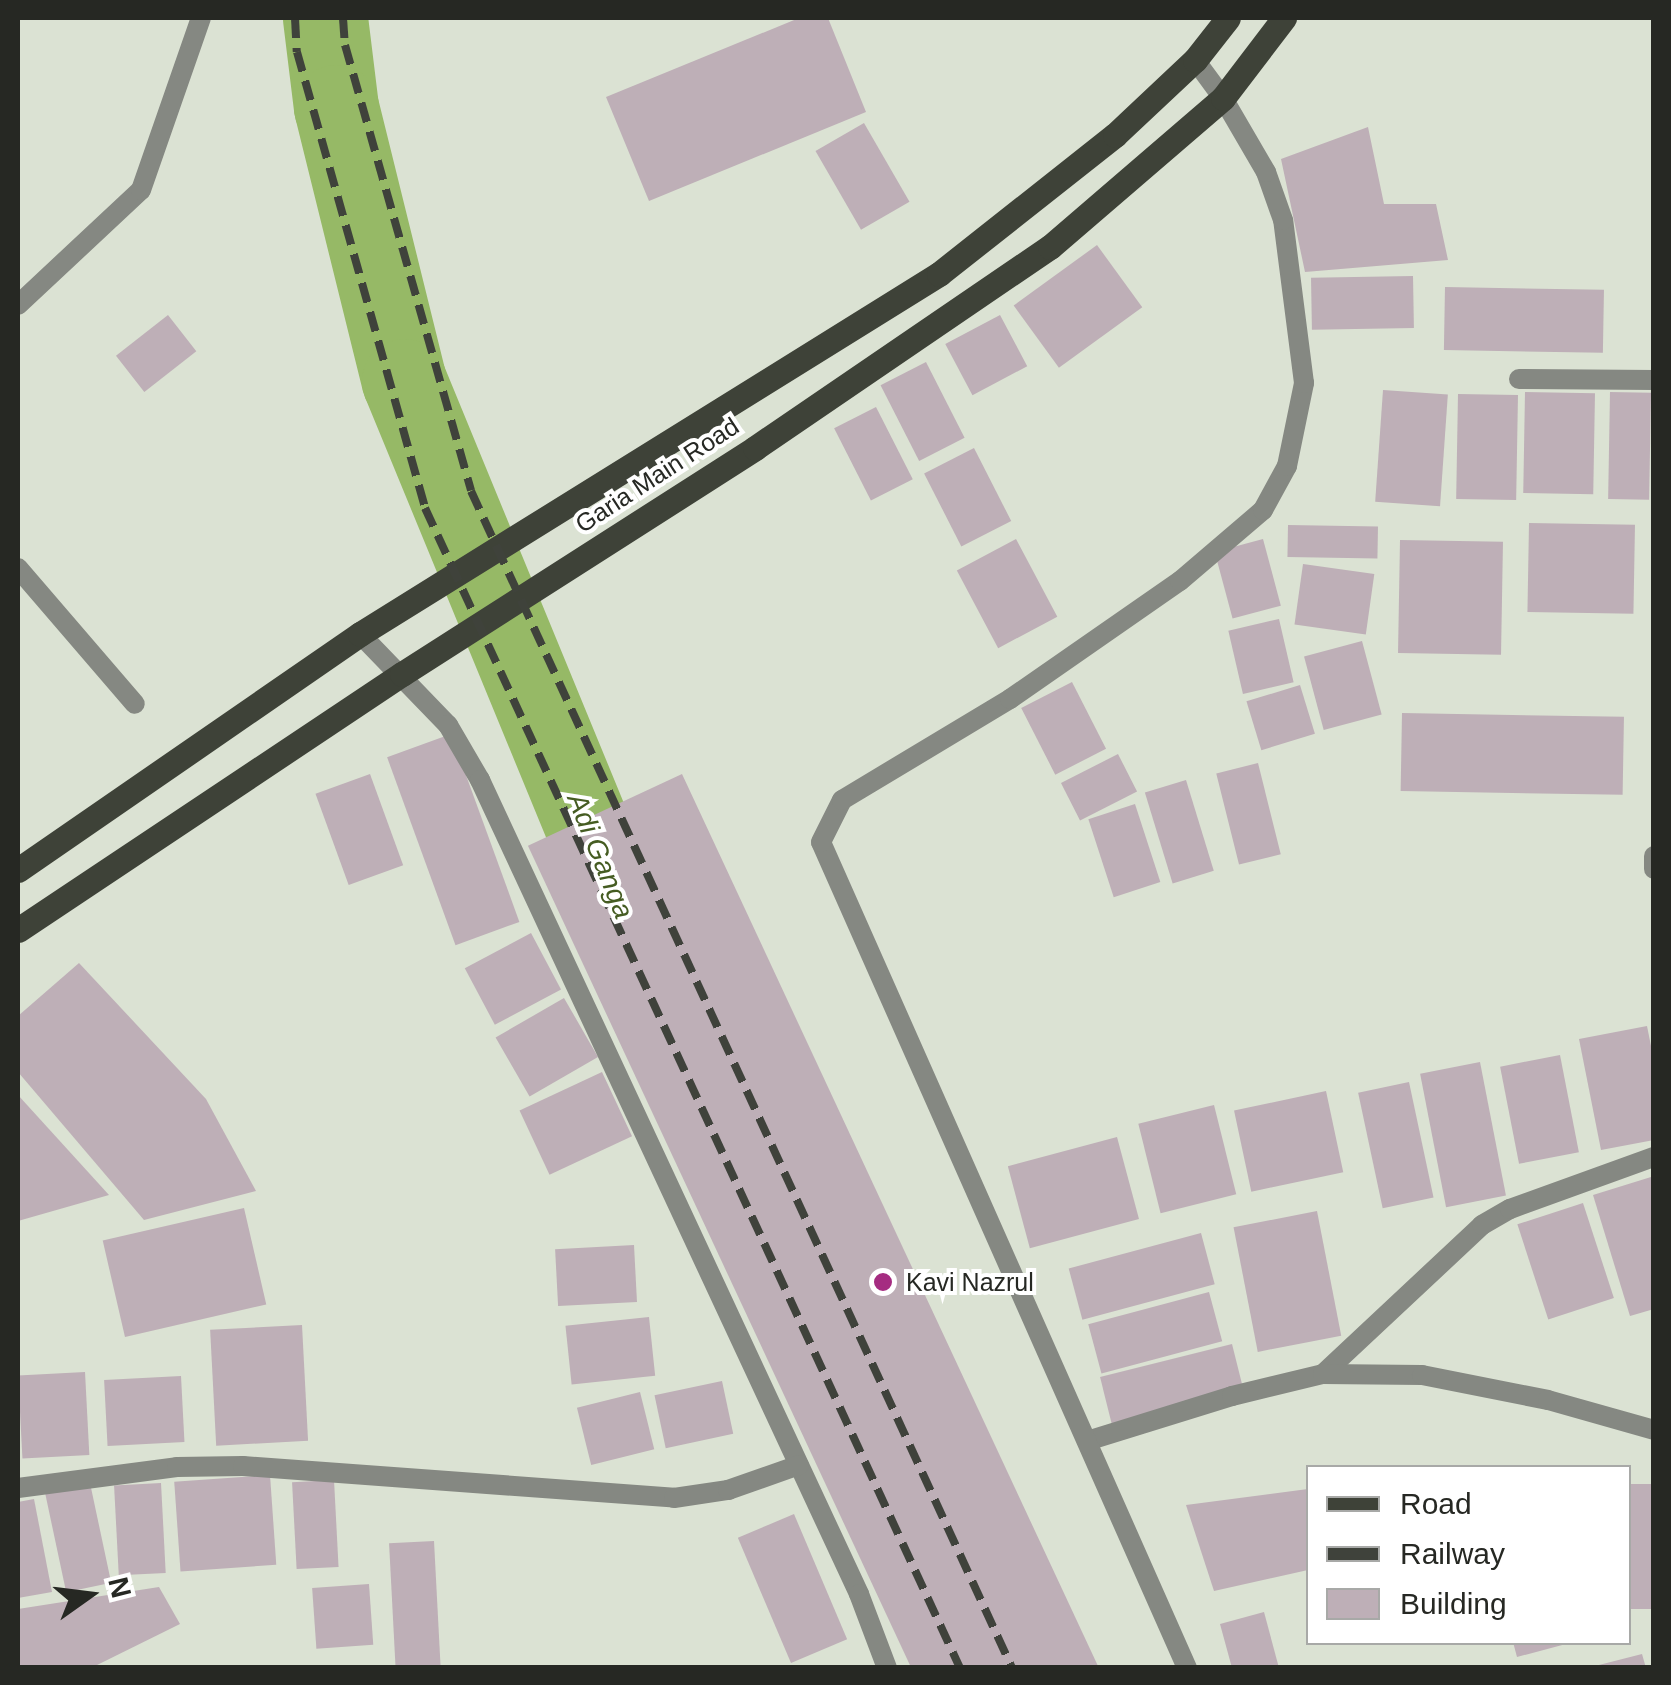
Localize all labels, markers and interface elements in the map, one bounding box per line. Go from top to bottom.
street label: Garia Main Road [570,411,744,539]
water label: Adi Ganga [560,788,640,924]
place label: Kavi Nazrul [906,1267,1034,1297]
marker: Kavi Nazrul [870,1269,896,1295]
legend [1306,1465,1631,1645]
text: Road [1400,1487,1472,1520]
text: Railway [1400,1537,1505,1570]
north arrow [40,1545,140,1645]
text: N [102,1574,137,1601]
text: Building [1400,1587,1507,1620]

